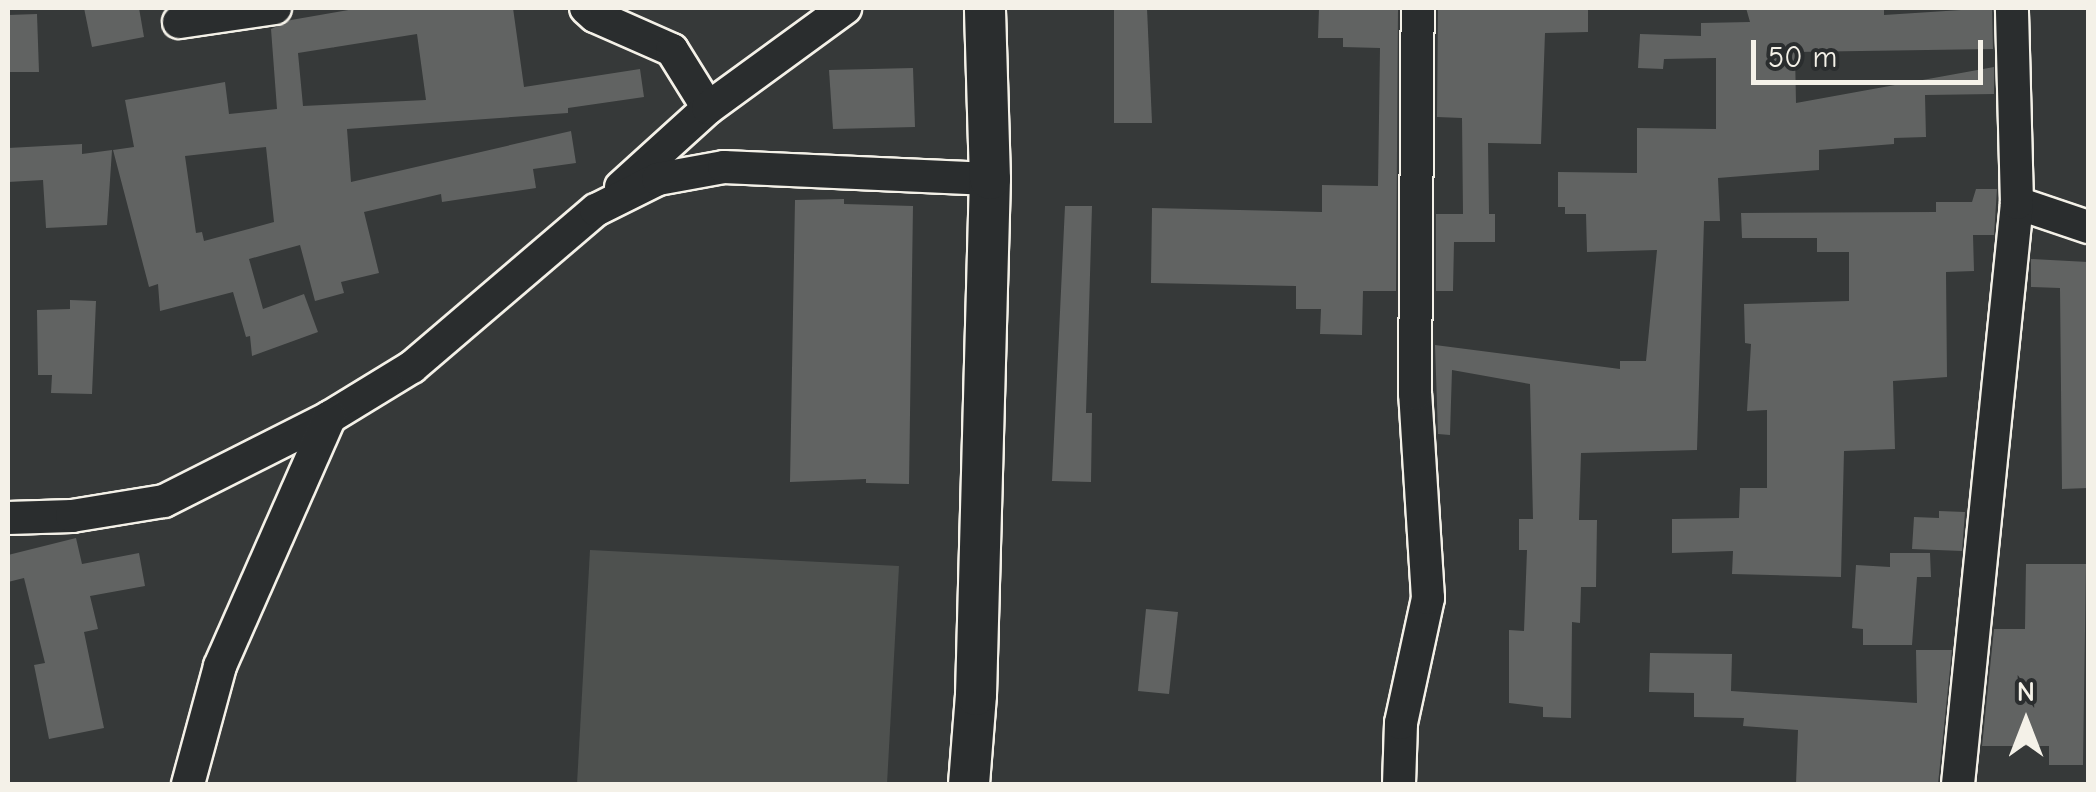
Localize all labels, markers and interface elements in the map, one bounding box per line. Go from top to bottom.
scale bar [1756,20,1988,82]
text: 50 m [1768,40,1837,75]
north arrow [1976,672,2076,772]
text: N [2017,676,2035,708]

